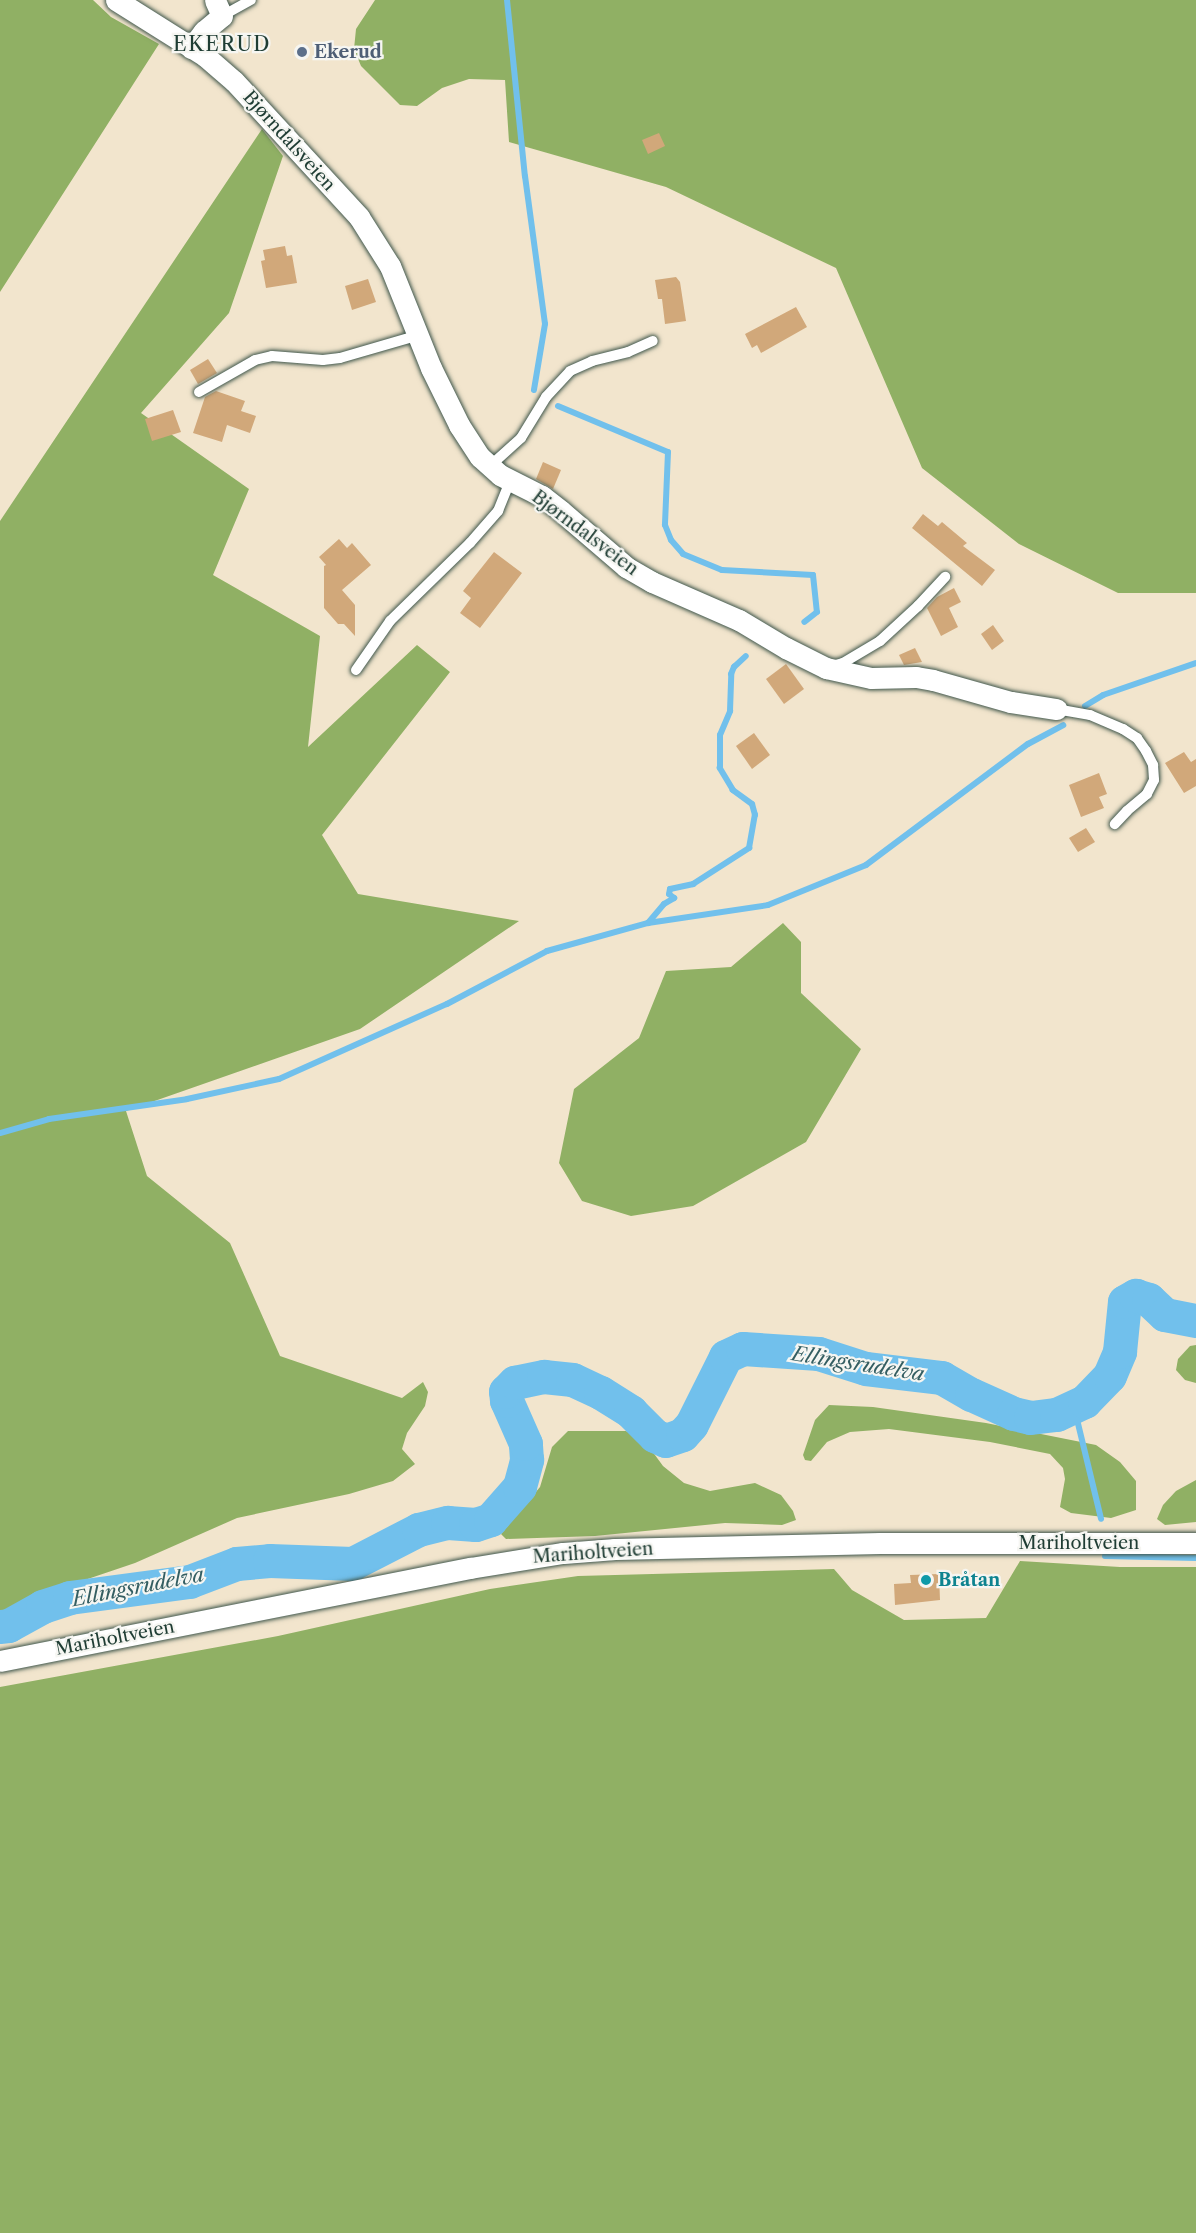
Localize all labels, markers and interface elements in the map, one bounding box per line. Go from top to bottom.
district label: EKERUD [173,32,271,56]
place label: Ekerud [314,41,382,63]
marker: Ekerud [295,45,309,59]
street label: Bjørndalsveien [238,86,340,196]
street label: Bjørndalsveien [528,486,642,580]
water label: Ellingsrudelva [790,1342,926,1386]
street label: Mariholtveien [1019,1532,1139,1554]
street label: Mariholtveien [532,1538,654,1568]
water label: Ellingsrudelva [70,1562,206,1612]
place label: Bråtan [938,1569,1000,1591]
marker: Bråtan [919,1573,933,1587]
street label: Mariholtveien [54,1616,176,1660]

